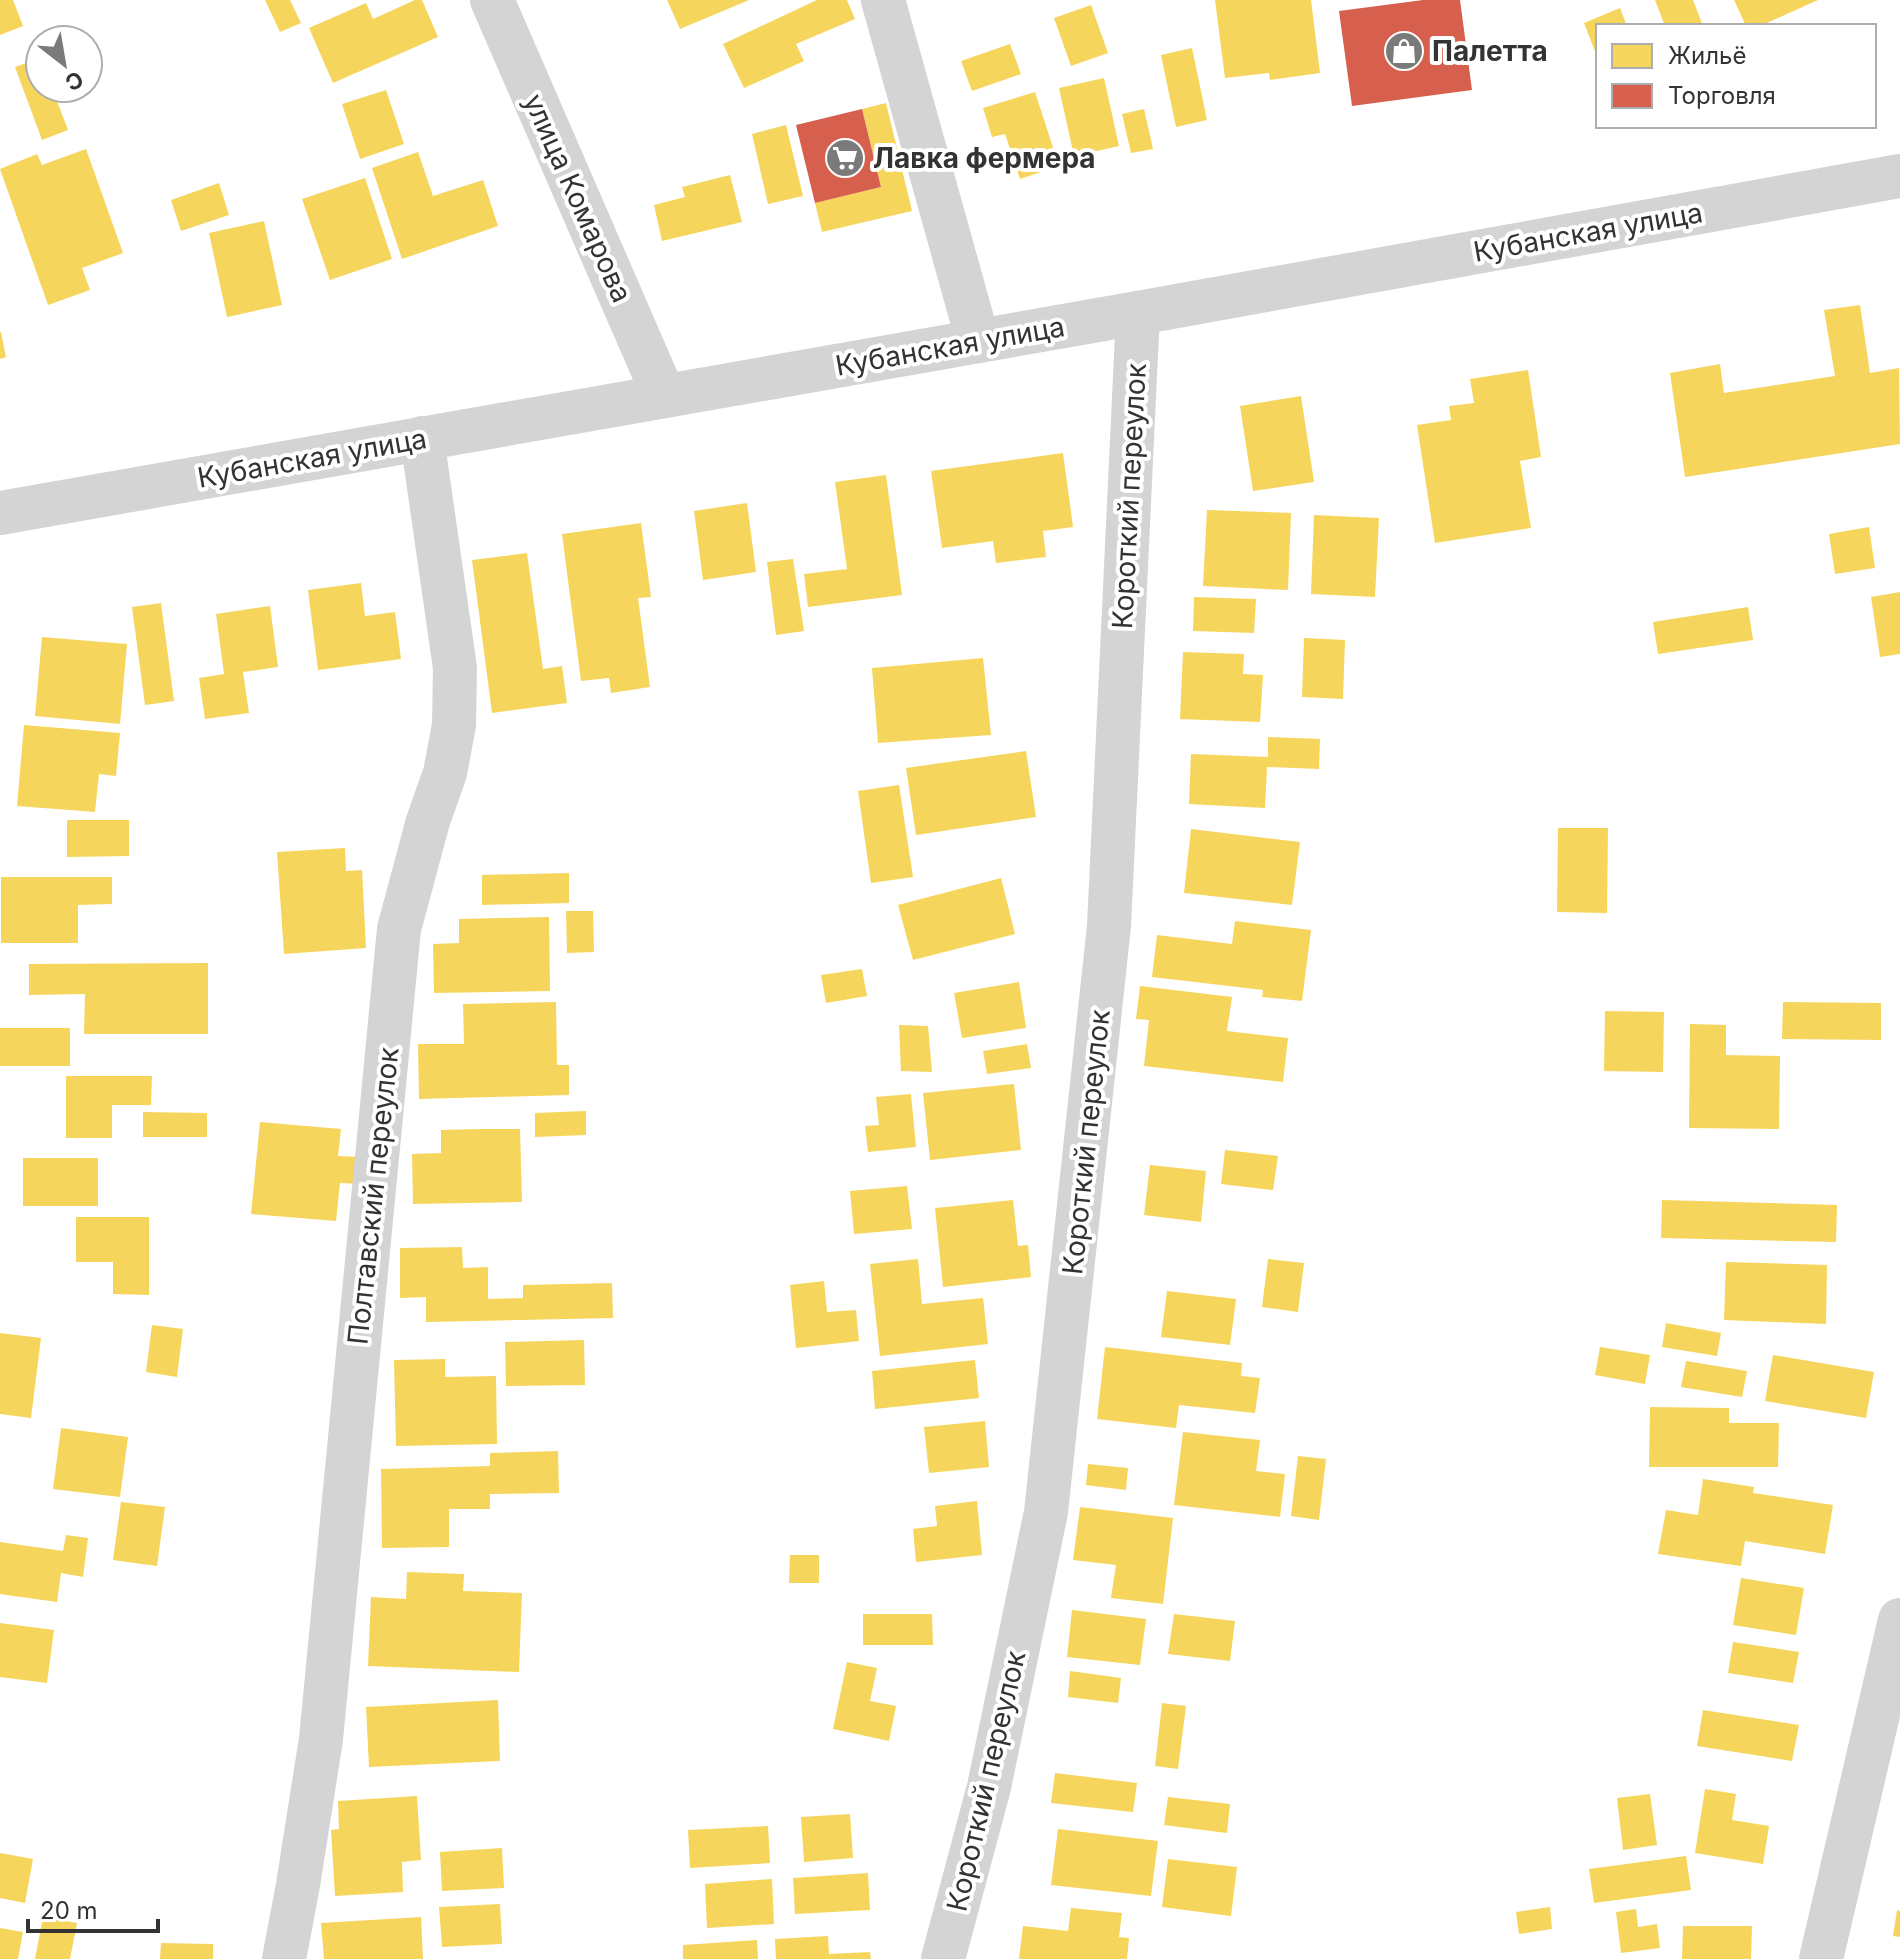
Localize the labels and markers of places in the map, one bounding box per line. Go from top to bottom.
shop icon: Палетта [1383,30,1425,72]
place label: Палетта [1432,34,1548,68]
supermarket icon: Лавка фермера [824,137,866,179]
place label: Лавка фермера [873,141,1096,175]

